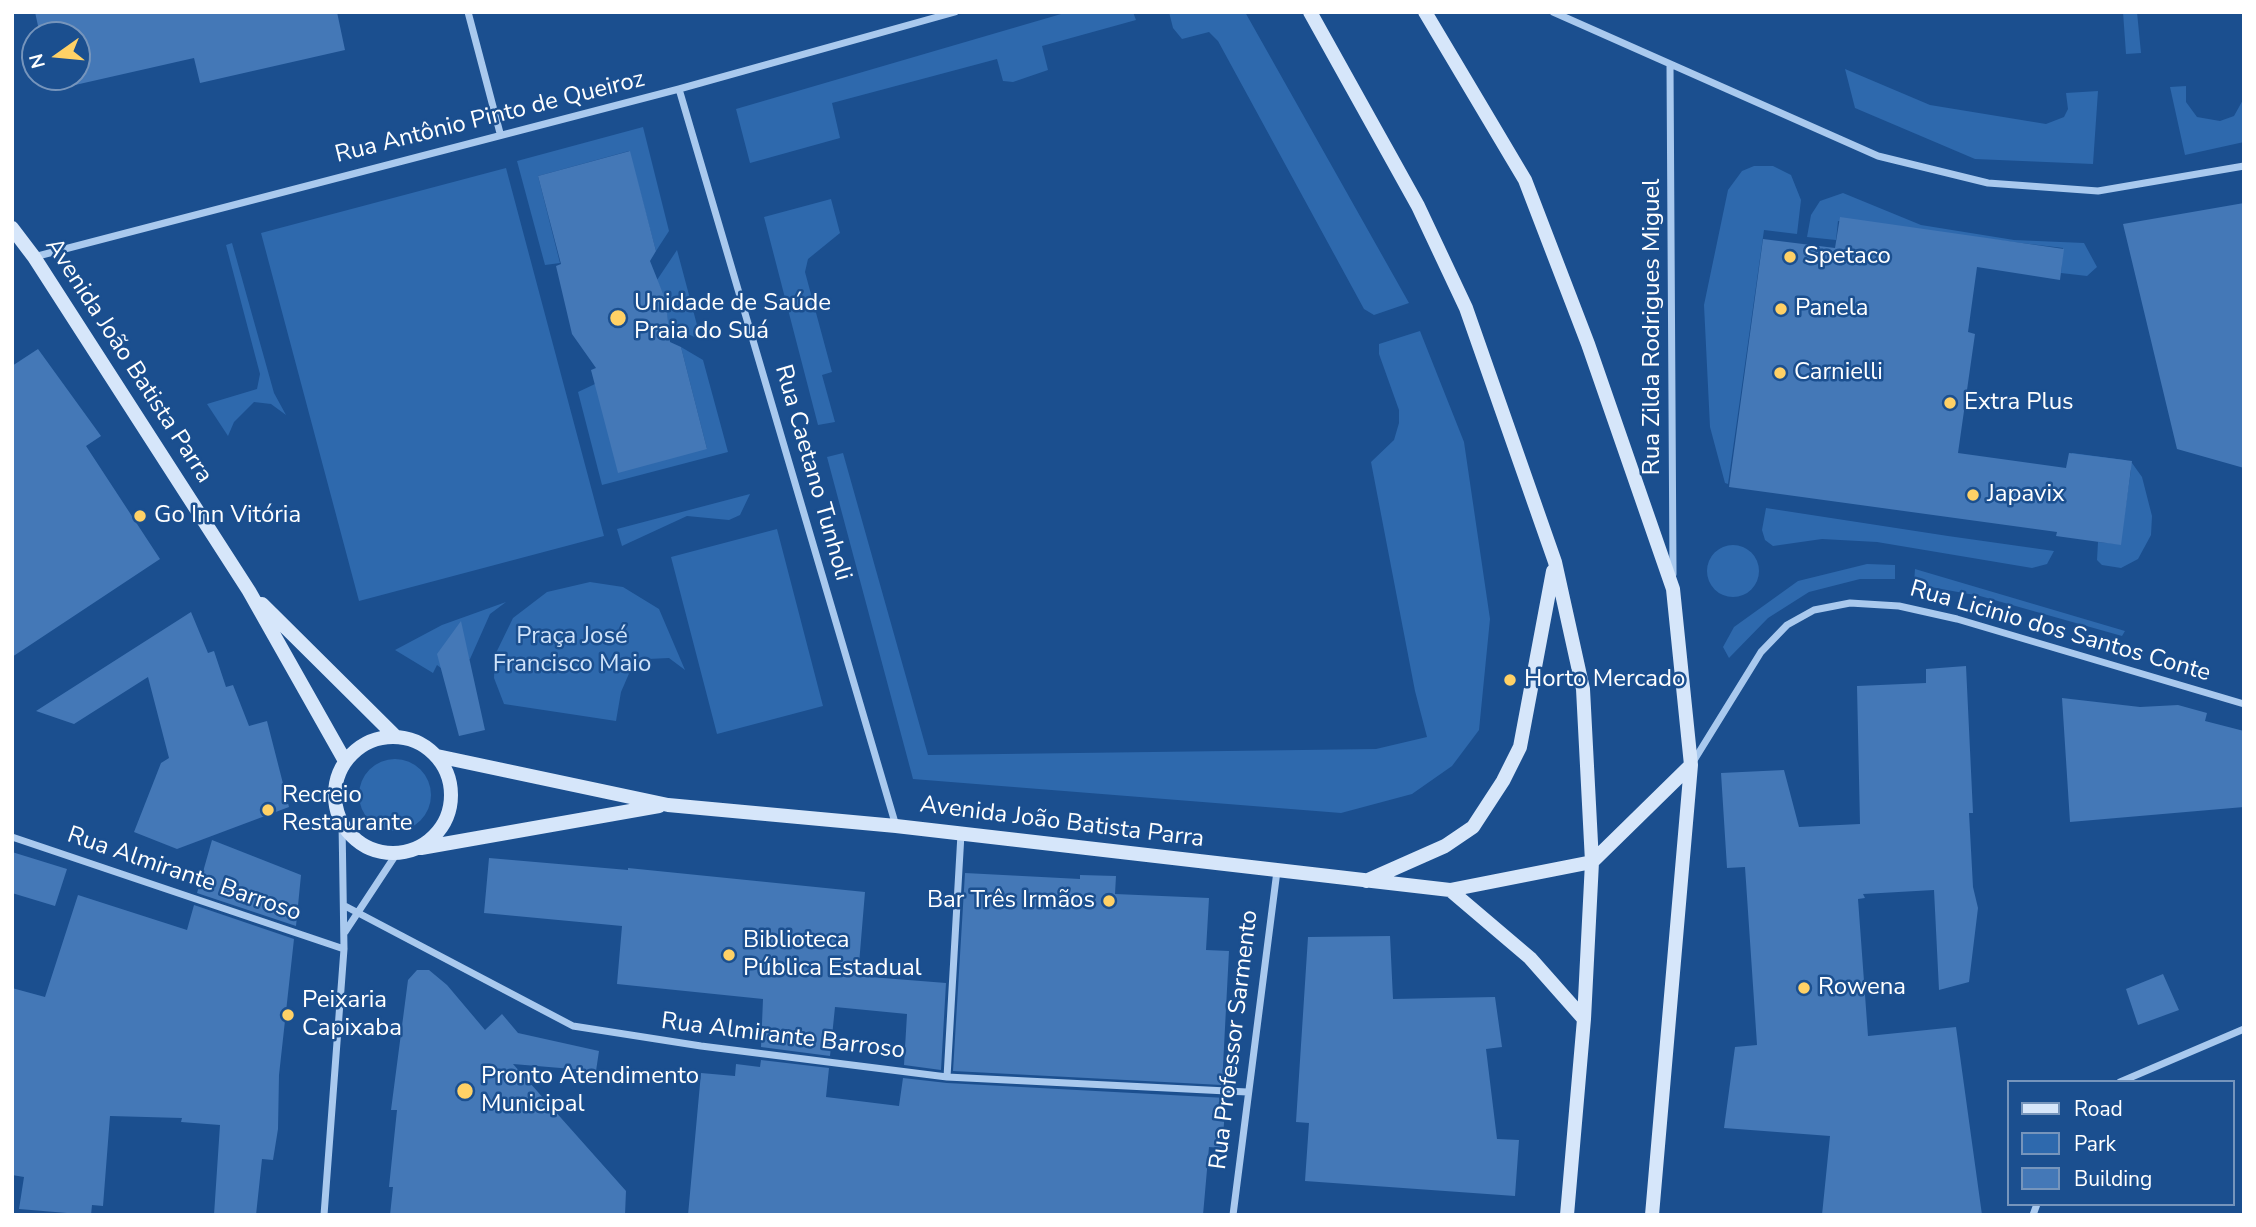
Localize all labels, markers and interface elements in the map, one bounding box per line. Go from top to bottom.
north arrow [21,21,91,91]
text: N [23,51,52,71]
street label: Rua Antônio Pinto de Queiroz [332,66,648,170]
street label: Rua Zilda Rodrigues Miguel [1639,179,1667,475]
street label: Avenida João Batista Parra [38,233,218,489]
place label: Spetaco [1804,243,1891,271]
marker: Spetaco [1782,249,1798,265]
place label: Unidade de Saúde Praia do Suá [634,290,831,346]
place label: Panela [1795,295,1869,323]
marker: Panela [1773,301,1789,317]
marker: Unidade de Saúde Praia do Suá [608,308,628,328]
place label: Carnielli [1794,359,1883,387]
street label: Rua Caetano Tunholi [767,362,857,584]
marker: Carnielli [1772,365,1788,381]
place label: Extra Plus [1964,389,2074,417]
marker: Extra Plus [1942,395,1958,411]
place label: Japavix [1987,481,2065,509]
marker: Japavix [1965,487,1981,503]
place label: Go Inn Vitória [154,502,301,530]
marker: Go Inn Vitória [132,508,148,524]
street label: Rua Licinio dos Santos Conte [1906,575,2214,689]
park label: Praça José Francisco Maio [493,623,651,679]
place label: Horto Mercado [1524,666,1685,694]
marker: Horto Mercado [1502,672,1518,688]
place label: Recreio Restaurante [282,782,412,838]
street label: Avenida João Batista Parra [918,791,1206,855]
marker: Recreio Restaurante [260,802,276,818]
street label: Rua Almirante Barroso [63,821,305,929]
place label: Bar Três Irmãos [927,887,1095,915]
marker: Bar Três Irmãos [1101,893,1117,909]
street label: Rua Professor Sarmento [1205,909,1265,1171]
place label: Biblioteca Pública Estadual [743,927,922,983]
marker: Biblioteca Pública Estadual [721,947,737,963]
place label: Rowena [1818,974,1906,1002]
marker: Rowena [1796,980,1812,996]
place label: Peixaria Capixaba [302,987,402,1043]
marker: Peixaria Capixaba [280,1007,296,1023]
street label: Rua Almirante Barroso [659,1008,907,1066]
place label: Pronto Atendimento Municipal [481,1063,699,1119]
legend [2008,1080,2235,1206]
marker: Pronto Atendimento Municipal [455,1081,475,1101]
text: Road [2074,1095,2123,1123]
text: Park [2074,1130,2116,1158]
text: Building [2074,1165,2152,1193]

